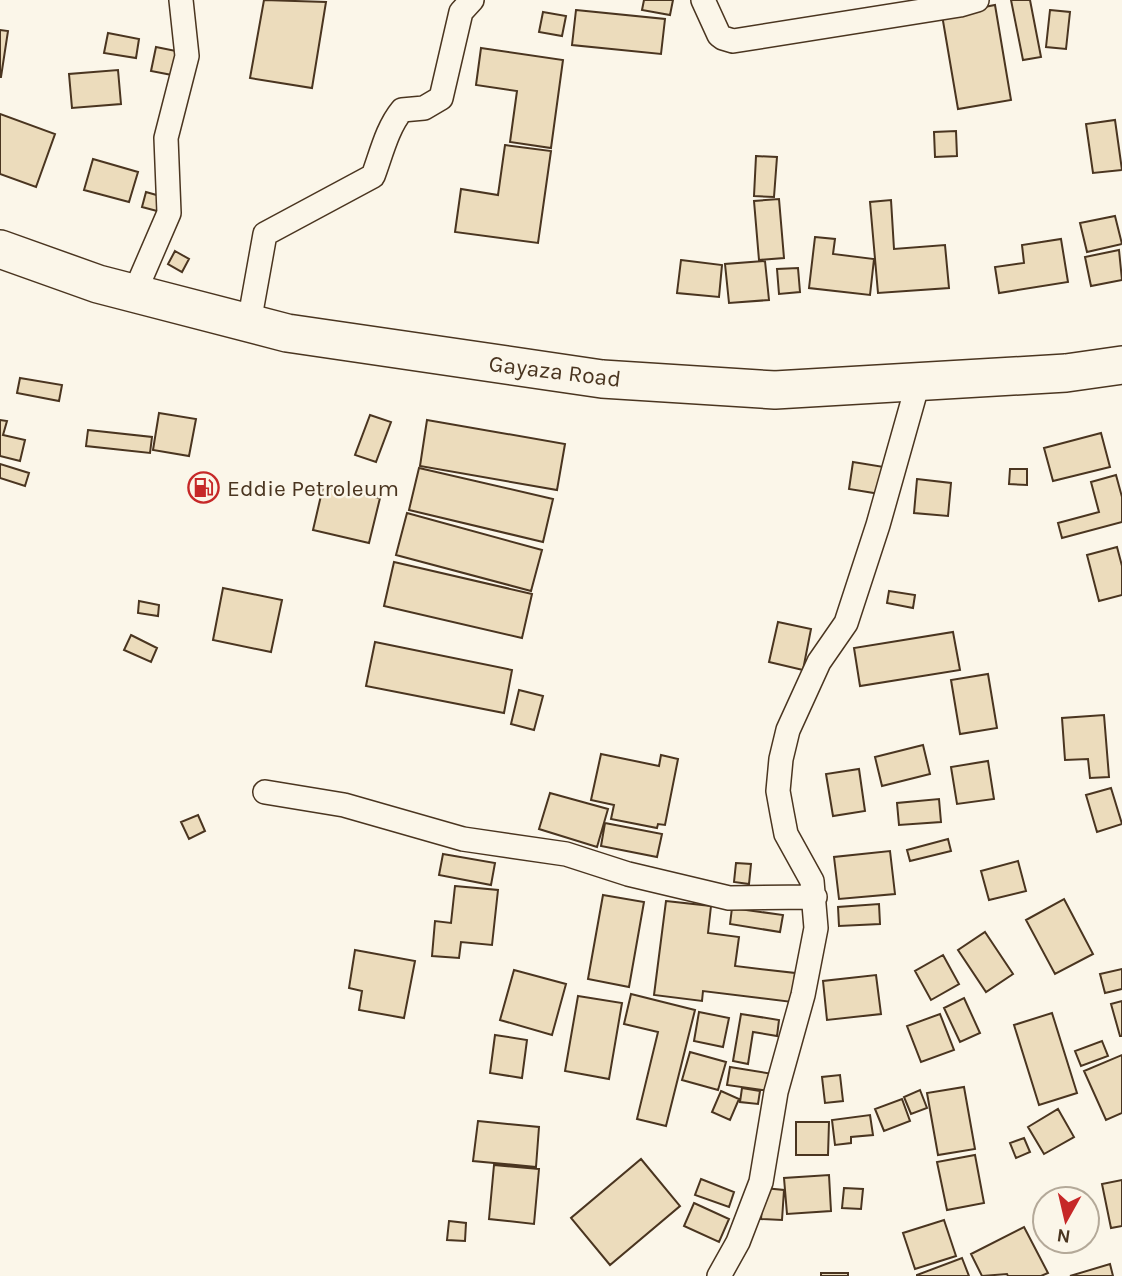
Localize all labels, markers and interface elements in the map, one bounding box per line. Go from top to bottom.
street label: Gayaza Road [487,350,623,393]
fuel station icon: Eddie Petroleum [187,471,221,505]
place label: Eddie Petroleum [227,475,399,502]
north arrow [1031,1185,1101,1255]
text: N [1055,1224,1072,1248]

